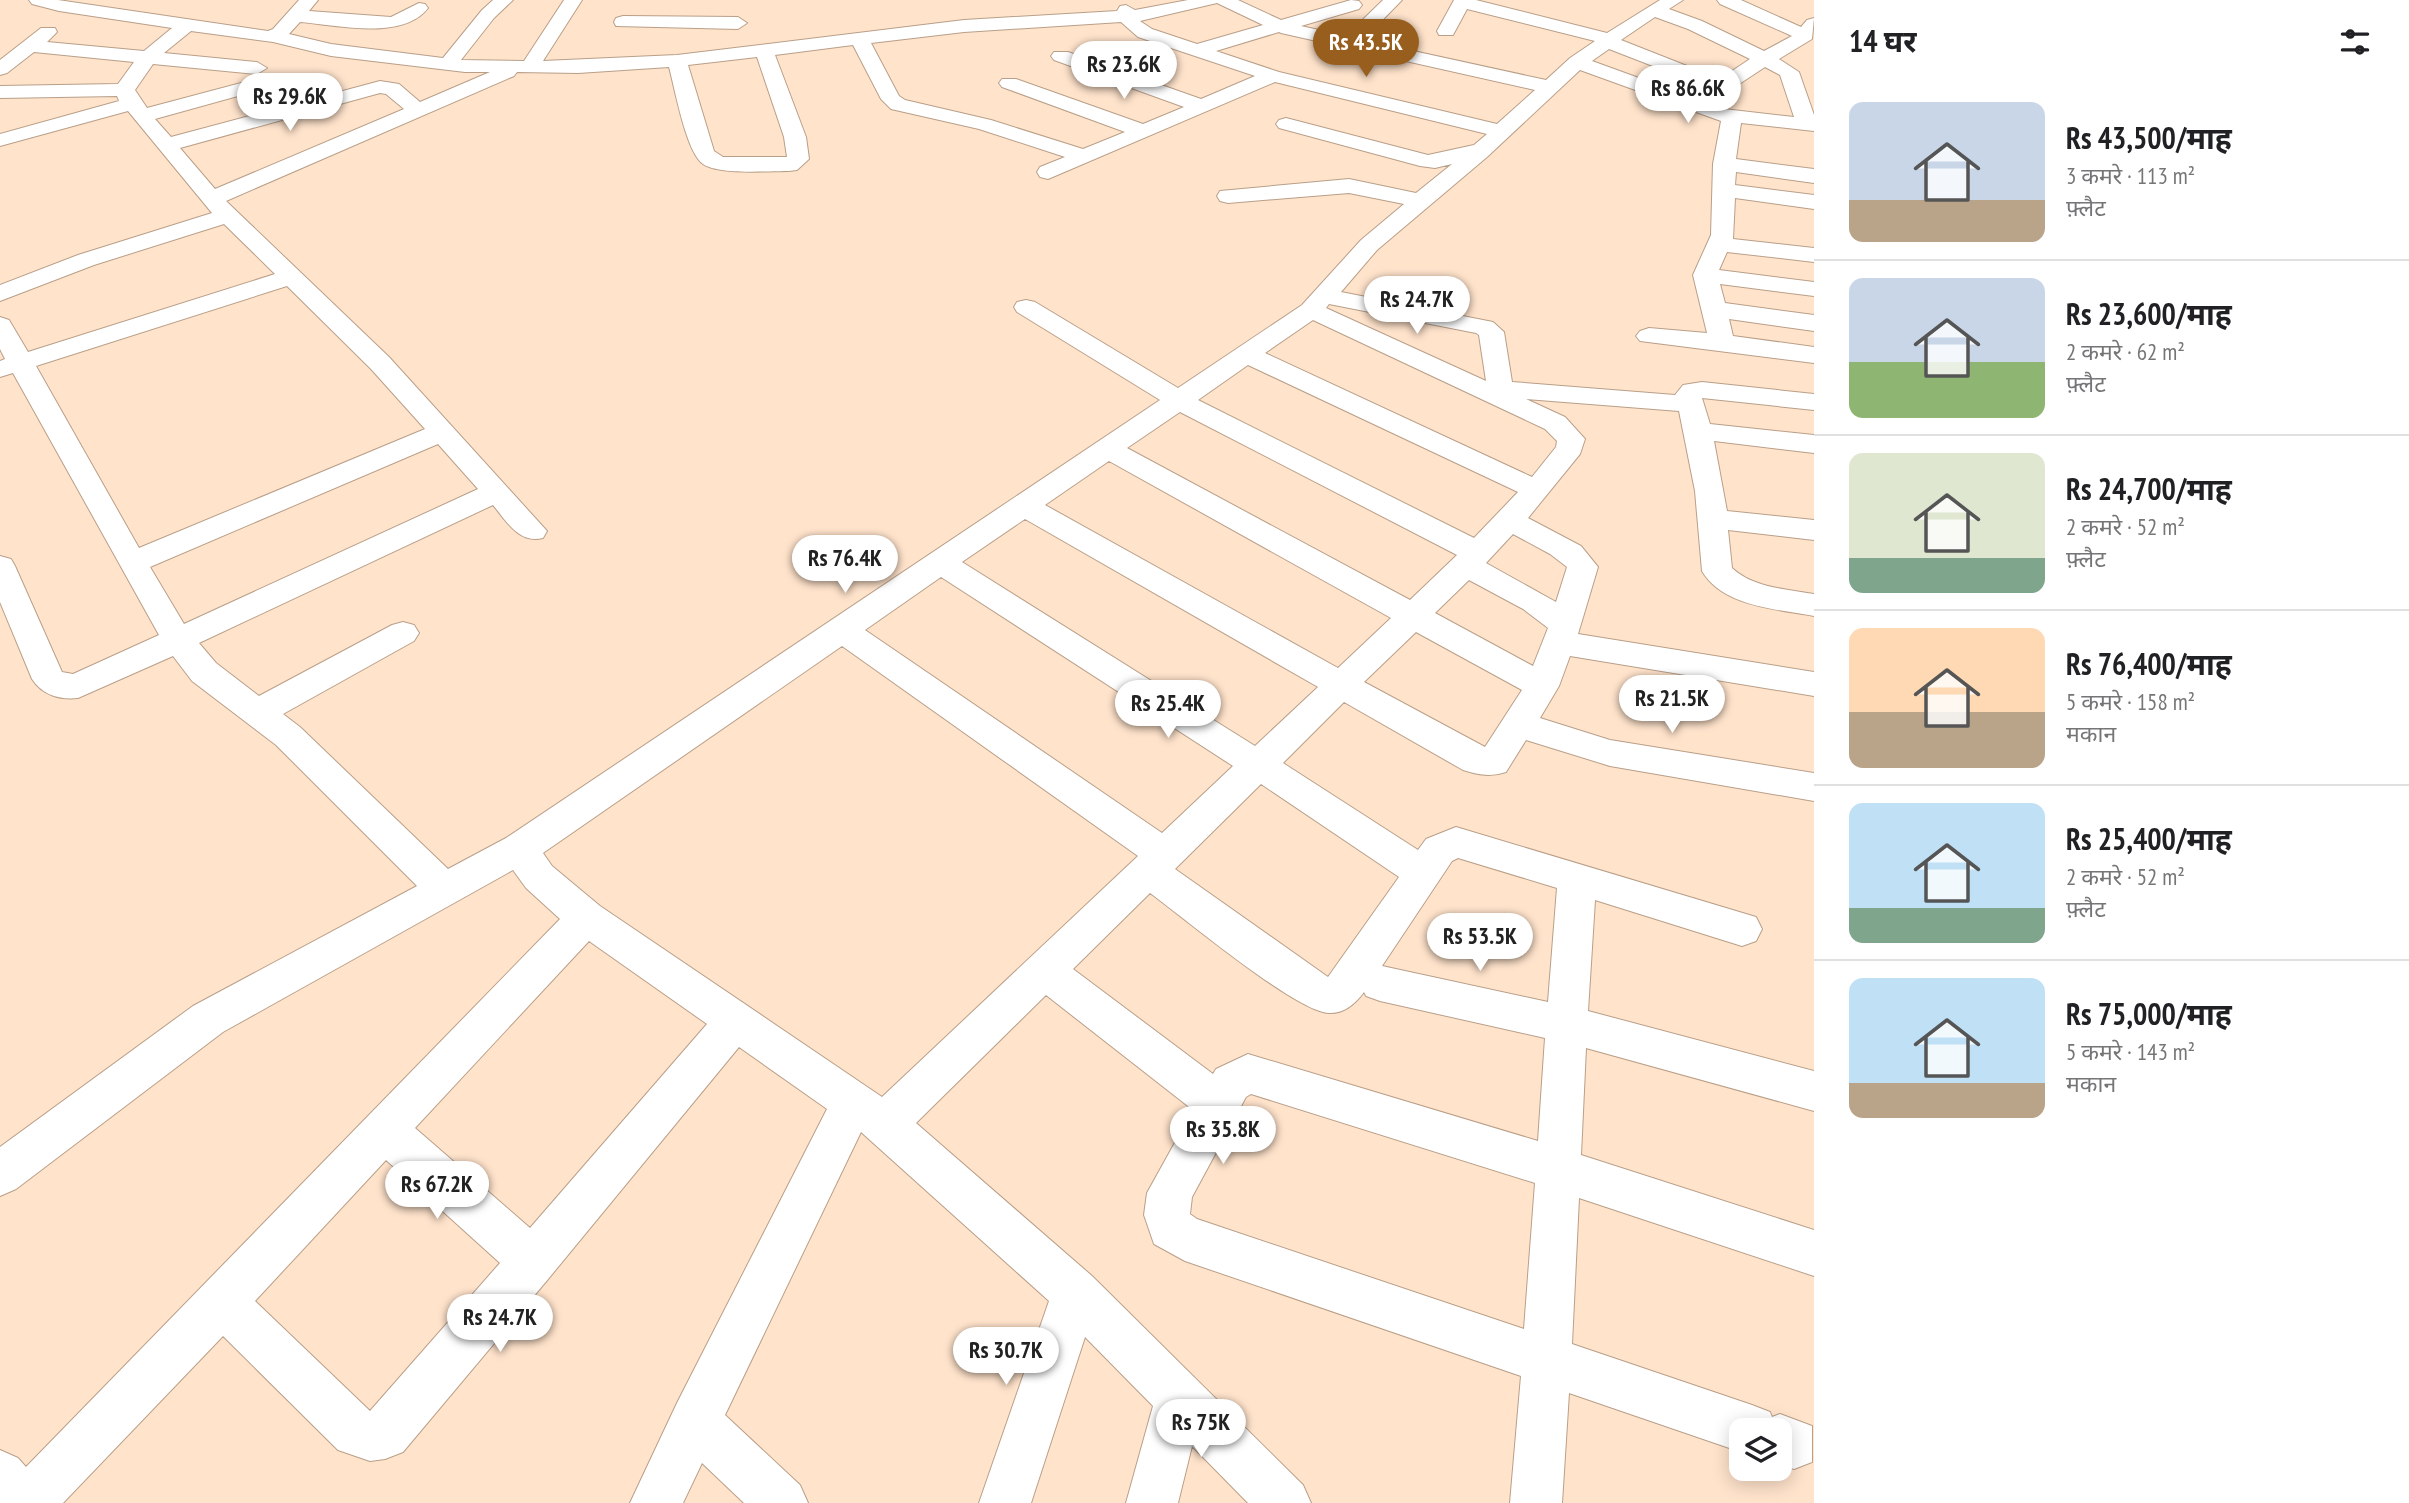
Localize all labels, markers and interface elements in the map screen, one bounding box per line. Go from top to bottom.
pin: Rs 43.5K [1294,20,1438,79]
text: 14 घर [1849,21,1917,60]
icon: filters [2336,23,2374,61]
text: Rs 43.5K [1329,27,1403,56]
pin: Rs 23.6K [1052,42,1196,101]
text: Rs 23.6K [1087,49,1161,78]
pin: Rs 86.6K [1616,66,1760,125]
text: Rs 86.6K [1651,73,1725,102]
pin: Rs 29.6K [218,74,362,133]
text: Rs 29.6K [253,81,327,110]
text: Rs 43,500/माह [2066,118,2232,157]
icon: home [1905,130,1989,214]
text: 3 कमरे · 113 m² [2066,161,2195,190]
text: फ़्लैट [2066,193,2106,222]
pin: Rs 24.7K [1345,276,1489,336]
text: Rs 24.7K [1380,284,1454,313]
text: Rs 23,600/माह [2066,294,2232,333]
icon: home [1905,306,1989,390]
text: 2 कमरे · 62 m² [2066,337,2185,366]
text: फ़्लैट [2066,369,2106,398]
text: Rs 24,700/माह [2066,469,2232,508]
icon: home [1905,481,1989,565]
text: 2 कमरे · 52 m² [2066,512,2185,541]
pin: Rs 76.4K [773,536,917,595]
text: Rs 76.4K [808,543,882,572]
text: फ़्लैट [2066,544,2106,573]
text: Rs 76,400/माह [2066,644,2232,683]
icon: home [1905,656,1989,740]
pin: Rs 21.5K [1600,676,1744,735]
pin: Rs 25.4K [1096,680,1240,740]
text: Rs 21.5K [1635,683,1709,712]
text: 5 कमरे · 158 m² [2066,687,2195,716]
text: Rs 25.4K [1131,688,1205,717]
text: मकान [2066,719,2116,748]
text: Rs 25,400/माह [2066,819,2232,858]
icon: home [1905,831,1989,915]
text: 2 कमरे · 52 m² [2066,862,2185,891]
text: फ़्लैट [2066,894,2106,923]
pin: Rs 53.5K [1408,914,1552,973]
text: Rs 53.5K [1443,921,1517,950]
text: Rs 75,000/माह [2066,994,2232,1033]
icon: home [1905,1006,1989,1090]
text: 5 कमरे · 143 m² [2066,1037,2195,1066]
text: मकान [2066,1069,2116,1098]
pin: Rs 35.8K [1151,1106,1295,1166]
text: Rs 35.8K [1186,1114,1260,1143]
pin: Rs 67.2K [365,1162,509,1221]
text: Rs 67.2K [401,1169,473,1198]
pin: Rs 24.7K [428,1294,572,1354]
text: Rs 24.7K [463,1302,537,1331]
pin: Rs 30.7K [934,1328,1078,1387]
text: Rs 30.7K [969,1335,1043,1364]
pin: Rs 75K [1144,1400,1258,1459]
text: Rs 75K [1172,1407,1230,1436]
map controls [1729,1418,1792,1481]
button: layers [1729,1418,1792,1481]

